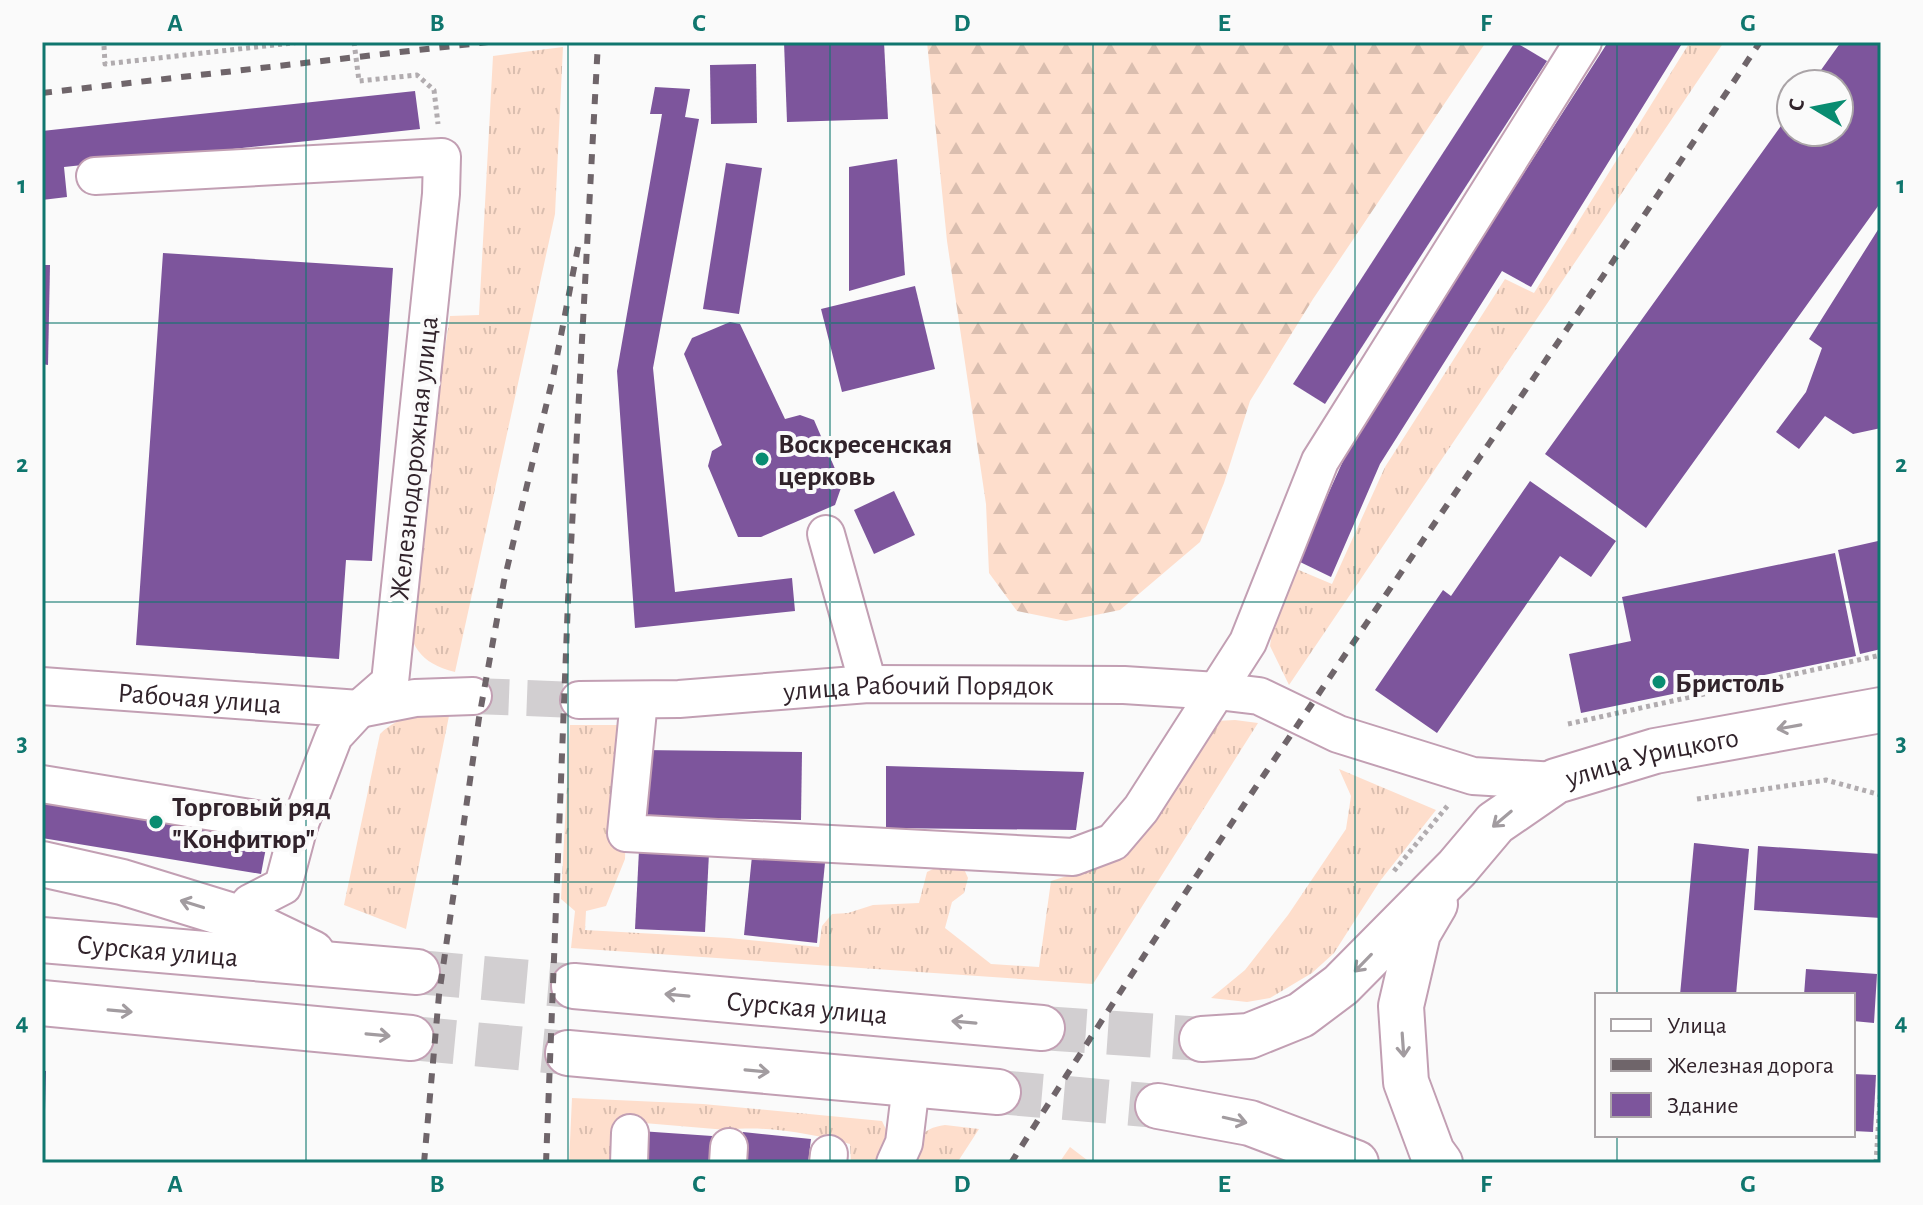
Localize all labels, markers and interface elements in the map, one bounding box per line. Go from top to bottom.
text: A [167,10,183,36]
text: B [429,10,445,36]
text: C [692,10,706,36]
text: D [953,10,971,36]
text: E [1217,10,1231,36]
text: F [1480,10,1493,36]
text: G [1740,10,1756,36]
north arrow [1775,68,1855,148]
text: С [1784,97,1808,113]
text: 1 [17,172,27,198]
text: 1 [1896,172,1906,198]
street label: Железнодорожная улица [386,315,444,602]
place label: Воскресенская церковь [778,431,952,491]
marker: Воскресенская церковь [753,450,771,468]
text: 2 [16,451,28,477]
text: 2 [1895,451,1907,477]
place label: Бристоль [1675,670,1784,698]
street label: улица Рабочий Порядок [781,672,1054,707]
marker: Бристоль [1650,673,1668,691]
street label: Рабочая улица [117,680,283,719]
one-way arrow [1776,720,1802,735]
street label: улица Урицкого [1562,724,1741,794]
text: 3 [16,730,28,756]
text: 3 [1895,730,1907,756]
place label: Торговый ряд "Конфитюр" [172,794,331,854]
one-way arrow [1492,810,1512,828]
marker: Торговый ряд "Конфитюр" [147,813,165,831]
one-way arrow [179,896,205,911]
street label: Сурская улица [76,931,239,973]
one-way arrow [1354,953,1373,972]
one-way arrow [664,987,691,1002]
street label: Сурская улица [725,988,889,1030]
legend [1595,993,1855,1137]
one-way arrow [106,1003,133,1018]
text: 4 [15,1009,29,1035]
text: 4 [1894,1009,1908,1035]
one-way arrow [951,1014,978,1029]
text: Улица [1667,1014,1727,1038]
one-way arrow [365,1028,391,1043]
one-way arrow [1396,1031,1411,1058]
text: Железная дорога [1667,1054,1834,1078]
one-way arrow [743,1063,770,1078]
text: Здание [1667,1094,1738,1118]
one-way arrow [1221,1113,1247,1128]
text: A [167,1171,183,1197]
text: B [429,1171,445,1197]
text: C [692,1171,706,1197]
text: D [953,1171,971,1197]
text: E [1217,1171,1231,1197]
text: F [1480,1171,1493,1197]
text: G [1740,1171,1756,1197]

